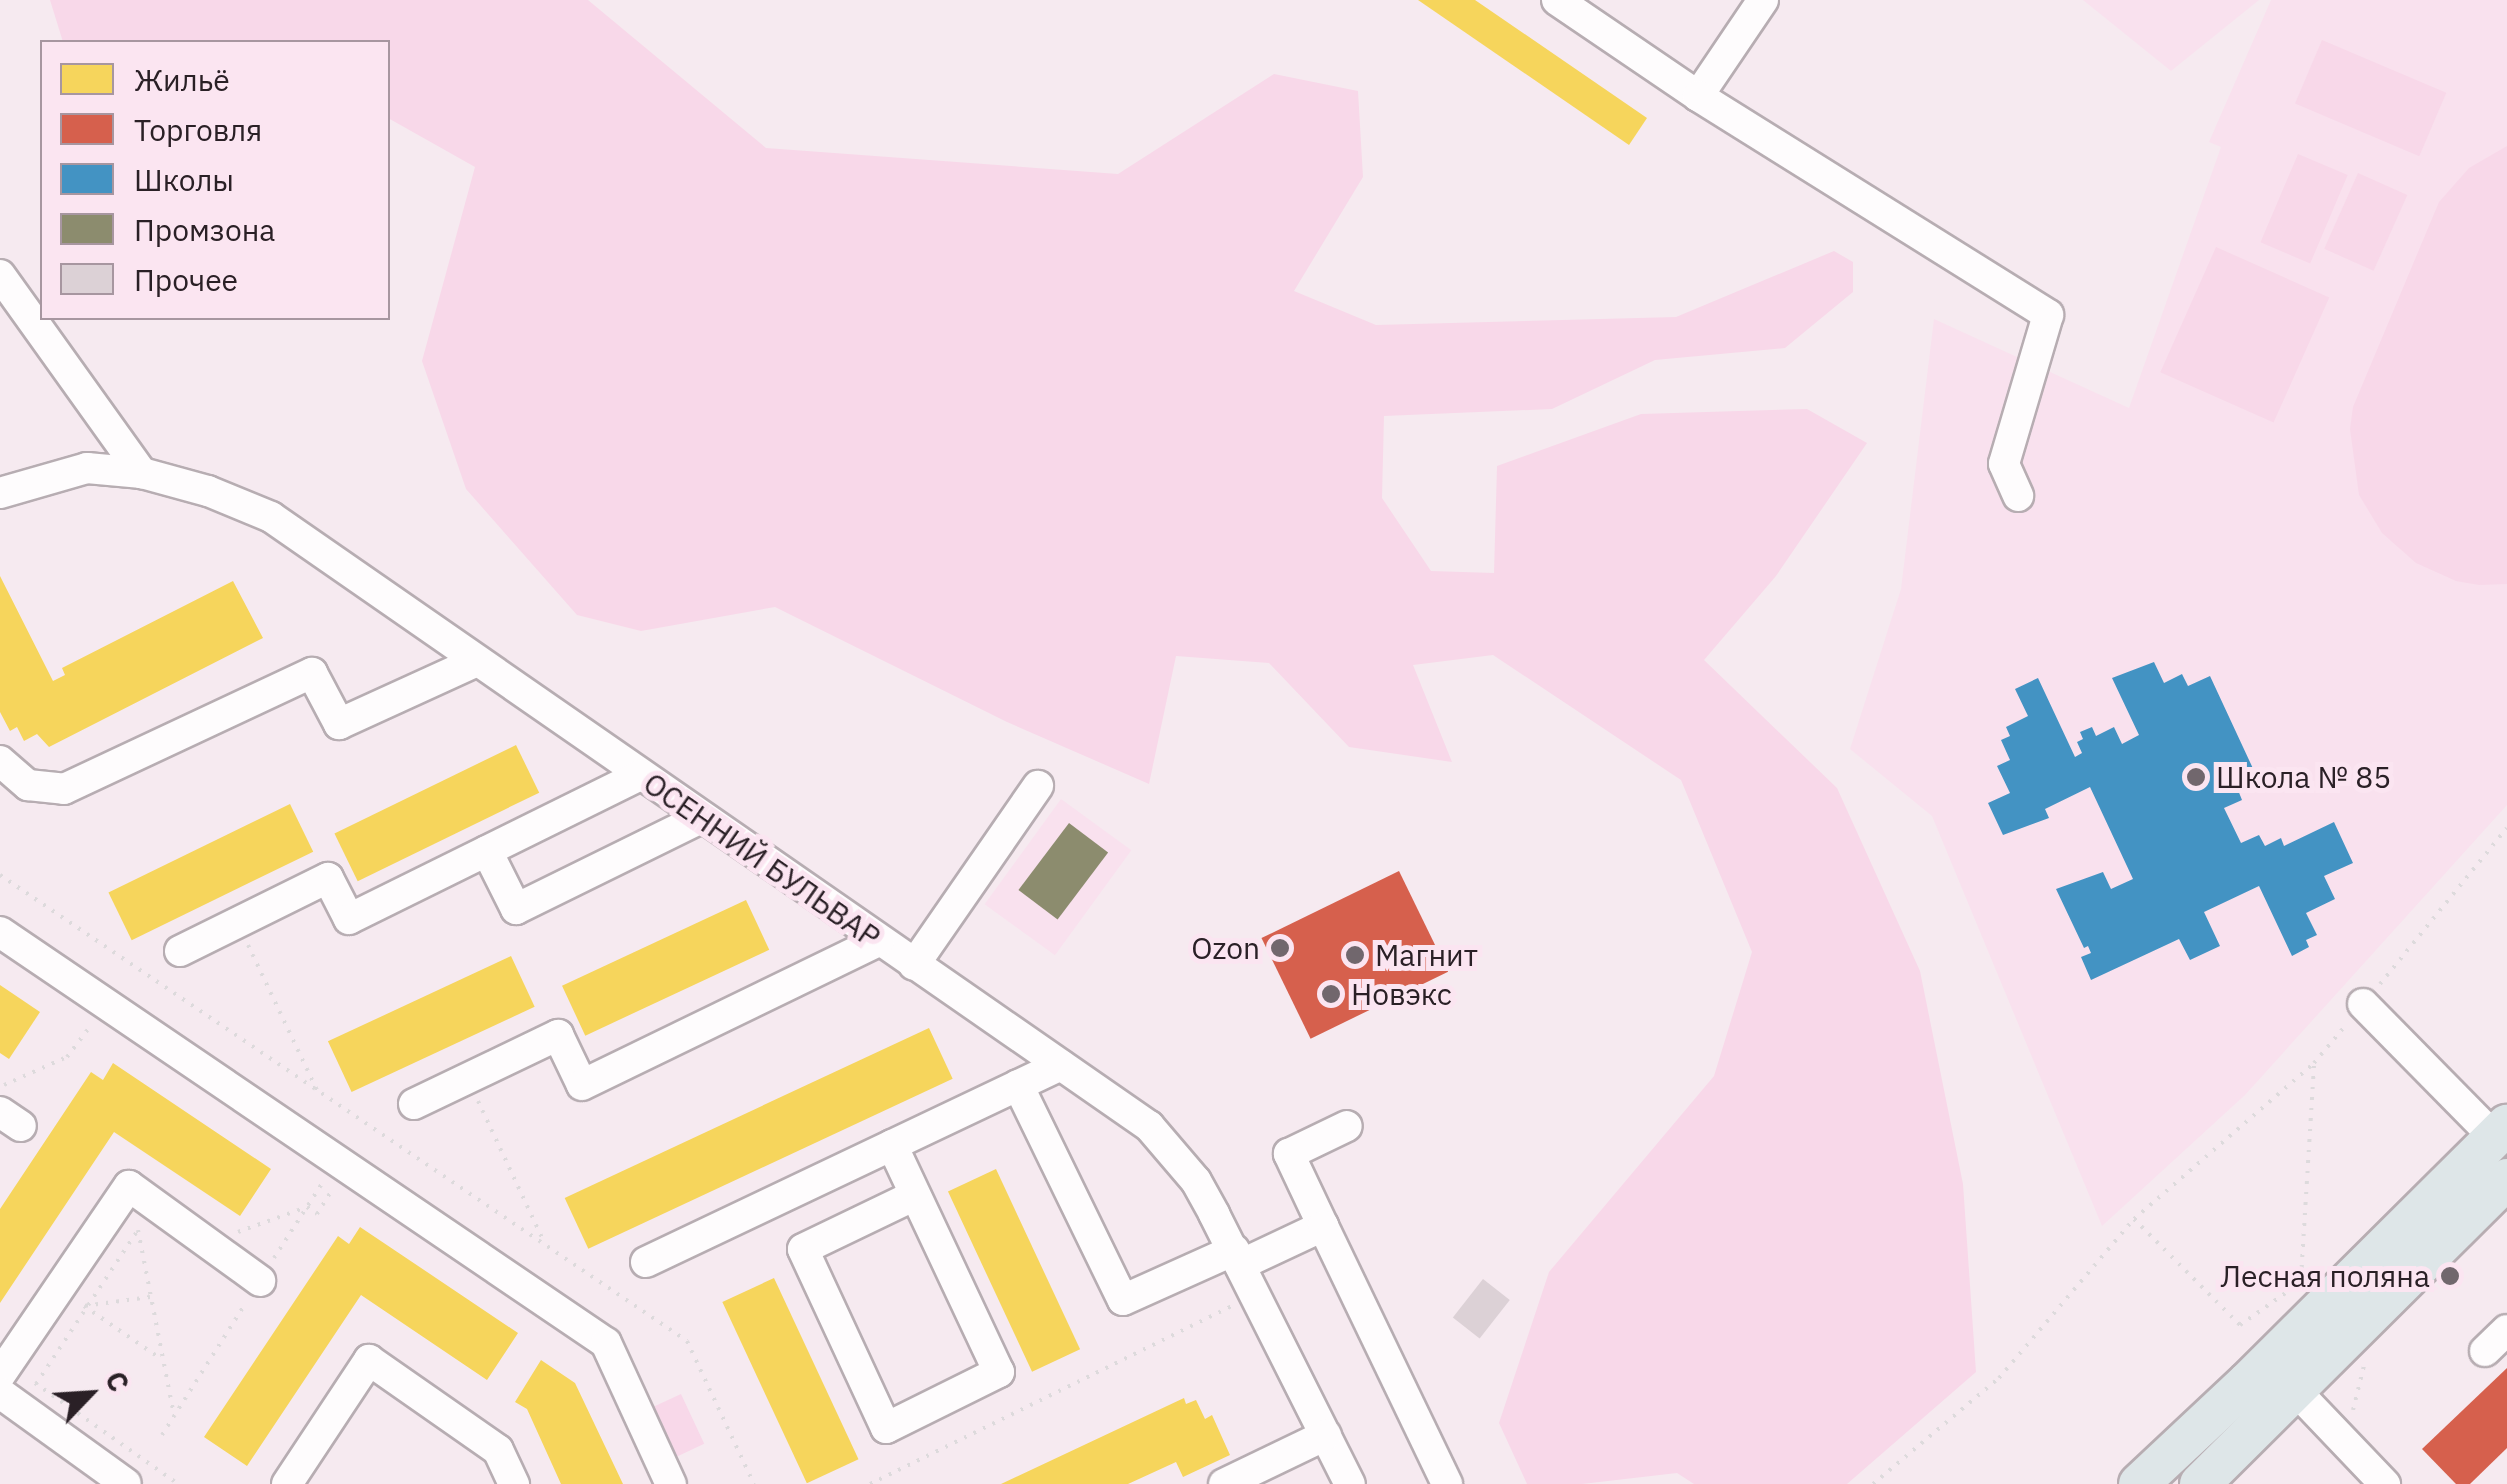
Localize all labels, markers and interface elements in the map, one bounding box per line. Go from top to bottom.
legend [40,40,390,320]
text: Жильё [134,60,230,99]
text: Торговля [134,110,262,149]
text: Школы [134,160,234,199]
text: Промзона [134,210,275,249]
text: Прочее [134,260,238,299]
place label: Школа № 85 [2216,759,2391,795]
street label: ОСЕННИЙ БУЛЬВАР [637,765,887,955]
marker: Школа № 85 [2185,766,2207,788]
place label: Ozon [1191,930,1260,966]
marker: Ozon [1269,937,1291,959]
place label: Магнит [1375,937,1478,973]
marker: Магнит [1344,944,1366,966]
place label: Новэкс [1351,976,1452,1012]
marker: Новэкс [1320,983,1342,1005]
place label: Лесная поляна [2221,1258,2430,1294]
marker: Лесная поляна [2439,1265,2461,1287]
north arrow [40,1344,140,1444]
text: С [97,1365,138,1397]

